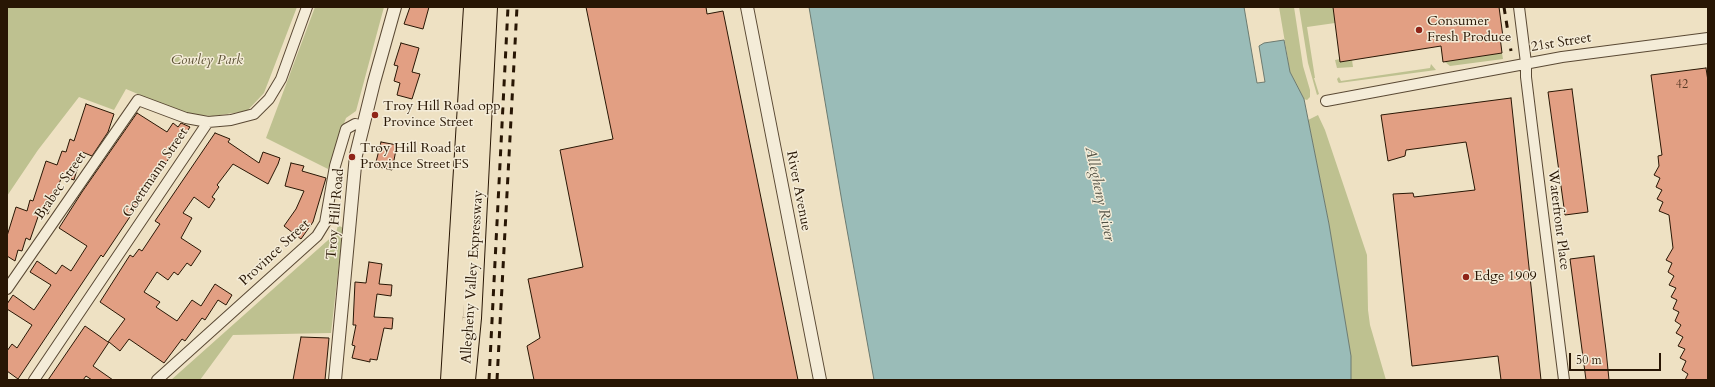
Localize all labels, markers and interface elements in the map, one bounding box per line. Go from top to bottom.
place label: Consumer Fresh Produce [1427,14,1511,46]
marker: Consumer Fresh Produce [1414,25,1424,35]
street label: 21st Street [1530,30,1592,56]
park label: Cowley Park [171,53,243,69]
house number: 42 [1676,78,1688,92]
place label: Troy Hill Road opp Province Street [383,99,501,132]
marker: Troy Hill Road opp Province Street [370,110,380,120]
street label: Goettmann Street [120,125,192,221]
place label: Troy Hill Road at Province Street FS [360,141,469,174]
water label: Allegheny River [1080,145,1118,243]
street label: Brabec Street [32,149,90,223]
street label: River Avenue [782,149,814,233]
marker: Troy Hill Road at Province Street FS [347,152,357,162]
street label: Troy Hill Road [324,168,348,260]
street label: Waterfront Place [1544,169,1572,271]
street label: Allegheny Valley Expressway [459,190,487,364]
street label: Province Street [236,216,314,290]
place label: Edge 1909 [1474,269,1537,285]
marker: Edge 1909 [1461,272,1471,282]
scale bar [1571,345,1663,371]
text: 50 m [1576,352,1602,368]

